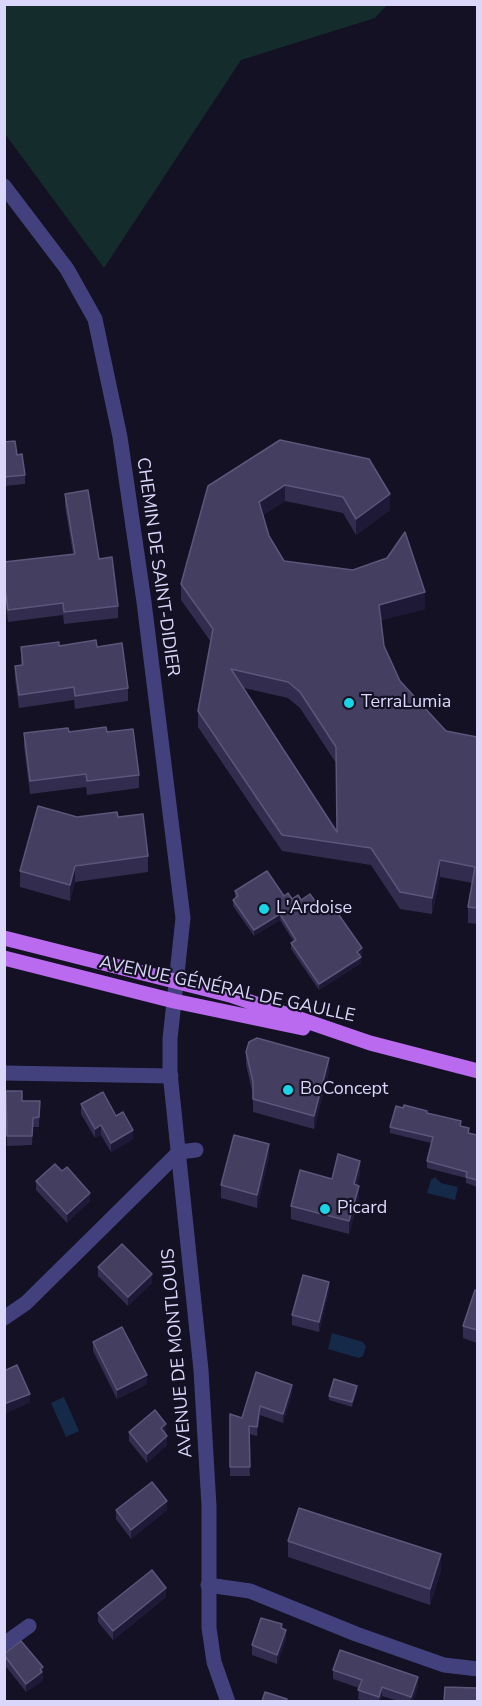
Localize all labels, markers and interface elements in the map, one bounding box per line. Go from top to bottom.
street label: CHEMIN DE SAINT-DIDIER [131,456,183,678]
place label: TerraLumia [361,692,451,714]
marker: TerraLumia [342,696,356,710]
place label: L'Ardoise [276,898,352,920]
marker: L'Ardoise [257,902,271,916]
street label: AVENUE GÉNÉRAL DE GAULLE [97,952,357,1028]
place label: BoConcept [300,1079,388,1101]
marker: BoConcept [281,1083,295,1097]
place label: Picard [337,1198,387,1220]
marker: Picard [318,1202,332,1216]
street label: AVENUE DE MONTLOUIS [158,1247,198,1459]

